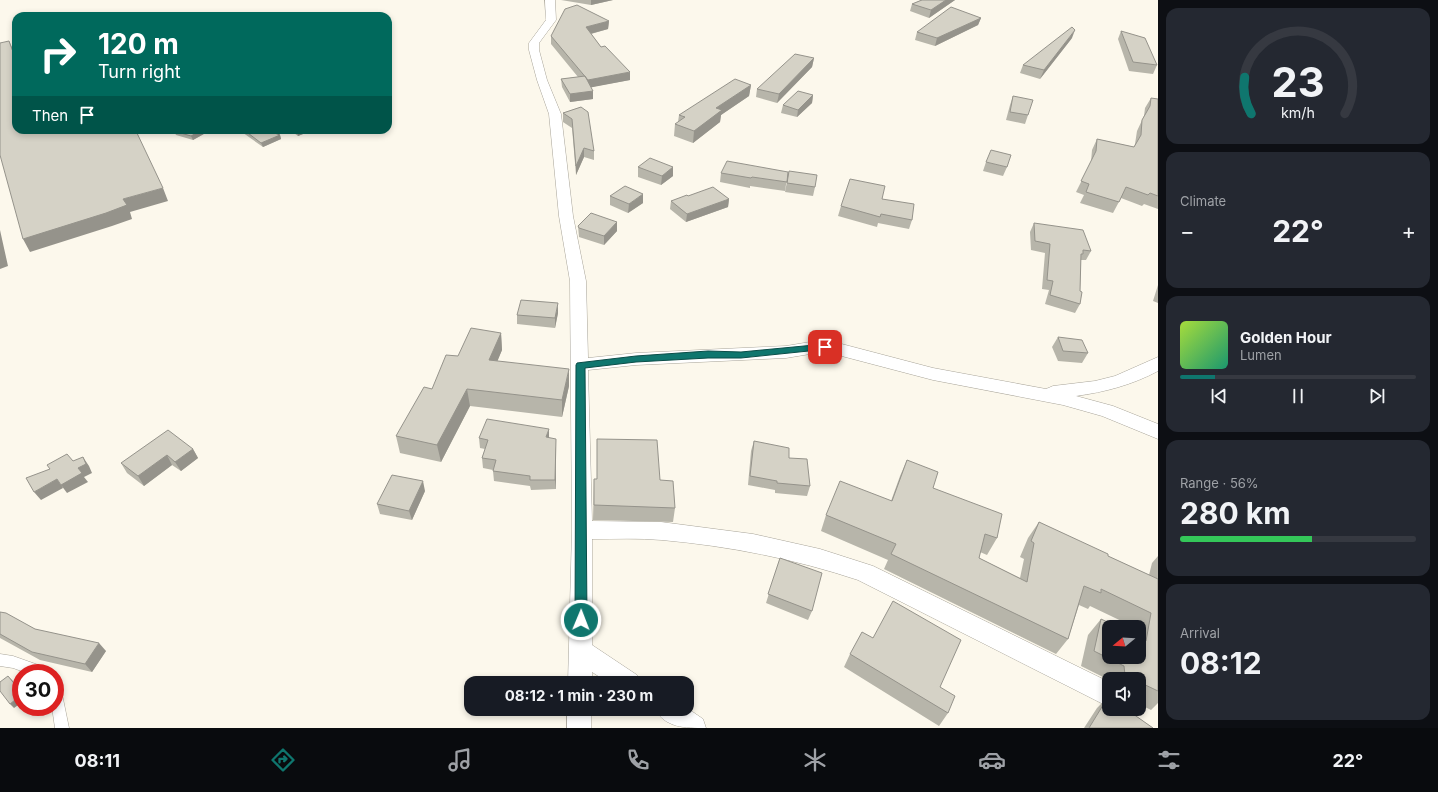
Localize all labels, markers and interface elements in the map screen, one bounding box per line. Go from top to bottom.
text: 120 m [98,27,179,61]
icon: right [32,28,84,80]
text: 23 [1271,57,1325,107]
text: Turn right [98,61,181,82]
icon: arrive [76,104,98,126]
text: km/h [1281,104,1315,121]
text: Then [32,106,68,125]
text: Climate [1180,193,1226,209]
text: 22° [1272,213,1324,249]
text: − [1180,218,1195,244]
text: + [1401,218,1416,244]
text: Golden Hour [1240,328,1332,347]
pin [808,330,842,364]
icon: arrive [814,336,836,358]
text: Lumen [1240,347,1282,363]
icon: previous [1208,385,1230,407]
icon: pause [1287,385,1309,407]
icon: next [1366,385,1388,407]
text: Range · 56% [1180,475,1259,491]
text: 280 km [1180,495,1291,531]
position arrow [560,599,602,641]
north arrow [1102,620,1146,664]
map controls [1102,620,1146,716]
text: Arrival [1180,625,1220,641]
text: 08:12 [1180,645,1262,681]
speed limit sign: 30 [12,664,64,716]
button: sound [1102,672,1146,716]
text: 08:12 · 1 min · 230 m [505,686,653,705]
icon: directions [269,746,297,774]
icon: music [446,746,474,774]
icon: phone [624,746,652,774]
icon: climate [801,746,829,774]
icon: car [978,746,1006,774]
icon: filters [1155,746,1183,774]
text: 08:11 [75,750,120,771]
text: 22° [1332,750,1363,771]

